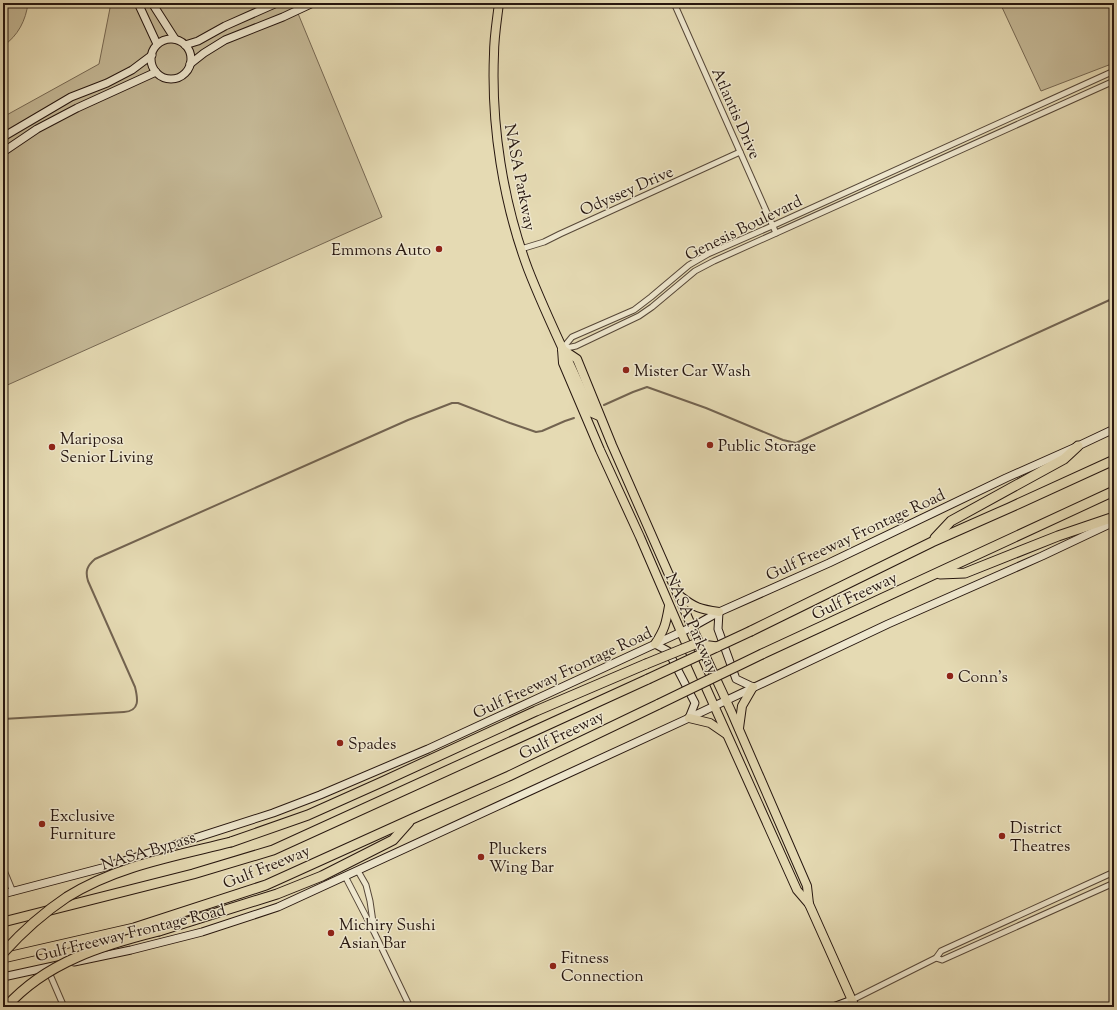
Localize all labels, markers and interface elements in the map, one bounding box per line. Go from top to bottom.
street label: Atlantis Drive [704,65,765,163]
street label: NASA Parkway [497,122,540,233]
street label: Odyssey Drive [577,161,677,223]
street label: Genesis Boulevard [682,191,807,268]
place label: Emmons Auto [331,240,431,263]
marker: Emmons Auto [434,244,444,254]
place label: Mister Car Wash [634,361,752,384]
marker: Mister Car Wash [621,365,631,375]
place label: Mariposa Senior Living [60,429,153,470]
place label: Public Storage [718,436,816,459]
marker: Public Storage [705,440,715,450]
marker: Mariposa Senior Living [47,442,57,452]
street label: Gulf Freeway Frontage Road [763,485,949,588]
street label: Gulf Freeway [808,567,902,627]
street label: NASA Parkway [658,570,723,678]
street label: Gulf Freeway Frontage Road [470,623,656,726]
place label: Conn's [958,667,1008,690]
marker: Conn's [945,671,955,681]
street label: Gulf Freeway [516,706,609,767]
place label: Spades [348,734,396,757]
marker: Spades [335,738,345,748]
place label: Exclusive Furniture [50,806,116,847]
place label: District Theatres [1010,818,1070,859]
marker: Exclusive Furniture [37,819,47,829]
street label: NASA Bypass [99,827,199,878]
marker: District Theatres [997,831,1007,841]
place label: Pluckers Wing Bar [489,839,554,880]
street label: Gulf Freeway [220,840,314,896]
marker: Pluckers Wing Bar [476,852,486,862]
street label: Gulf Freeway Frontage Road [33,900,228,969]
place label: Michiry Sushi Asian Bar [339,915,436,956]
marker: Michiry Sushi Asian Bar [326,928,336,938]
place label: Fitness Connection [561,948,644,989]
marker: Fitness Connection [548,961,558,971]

